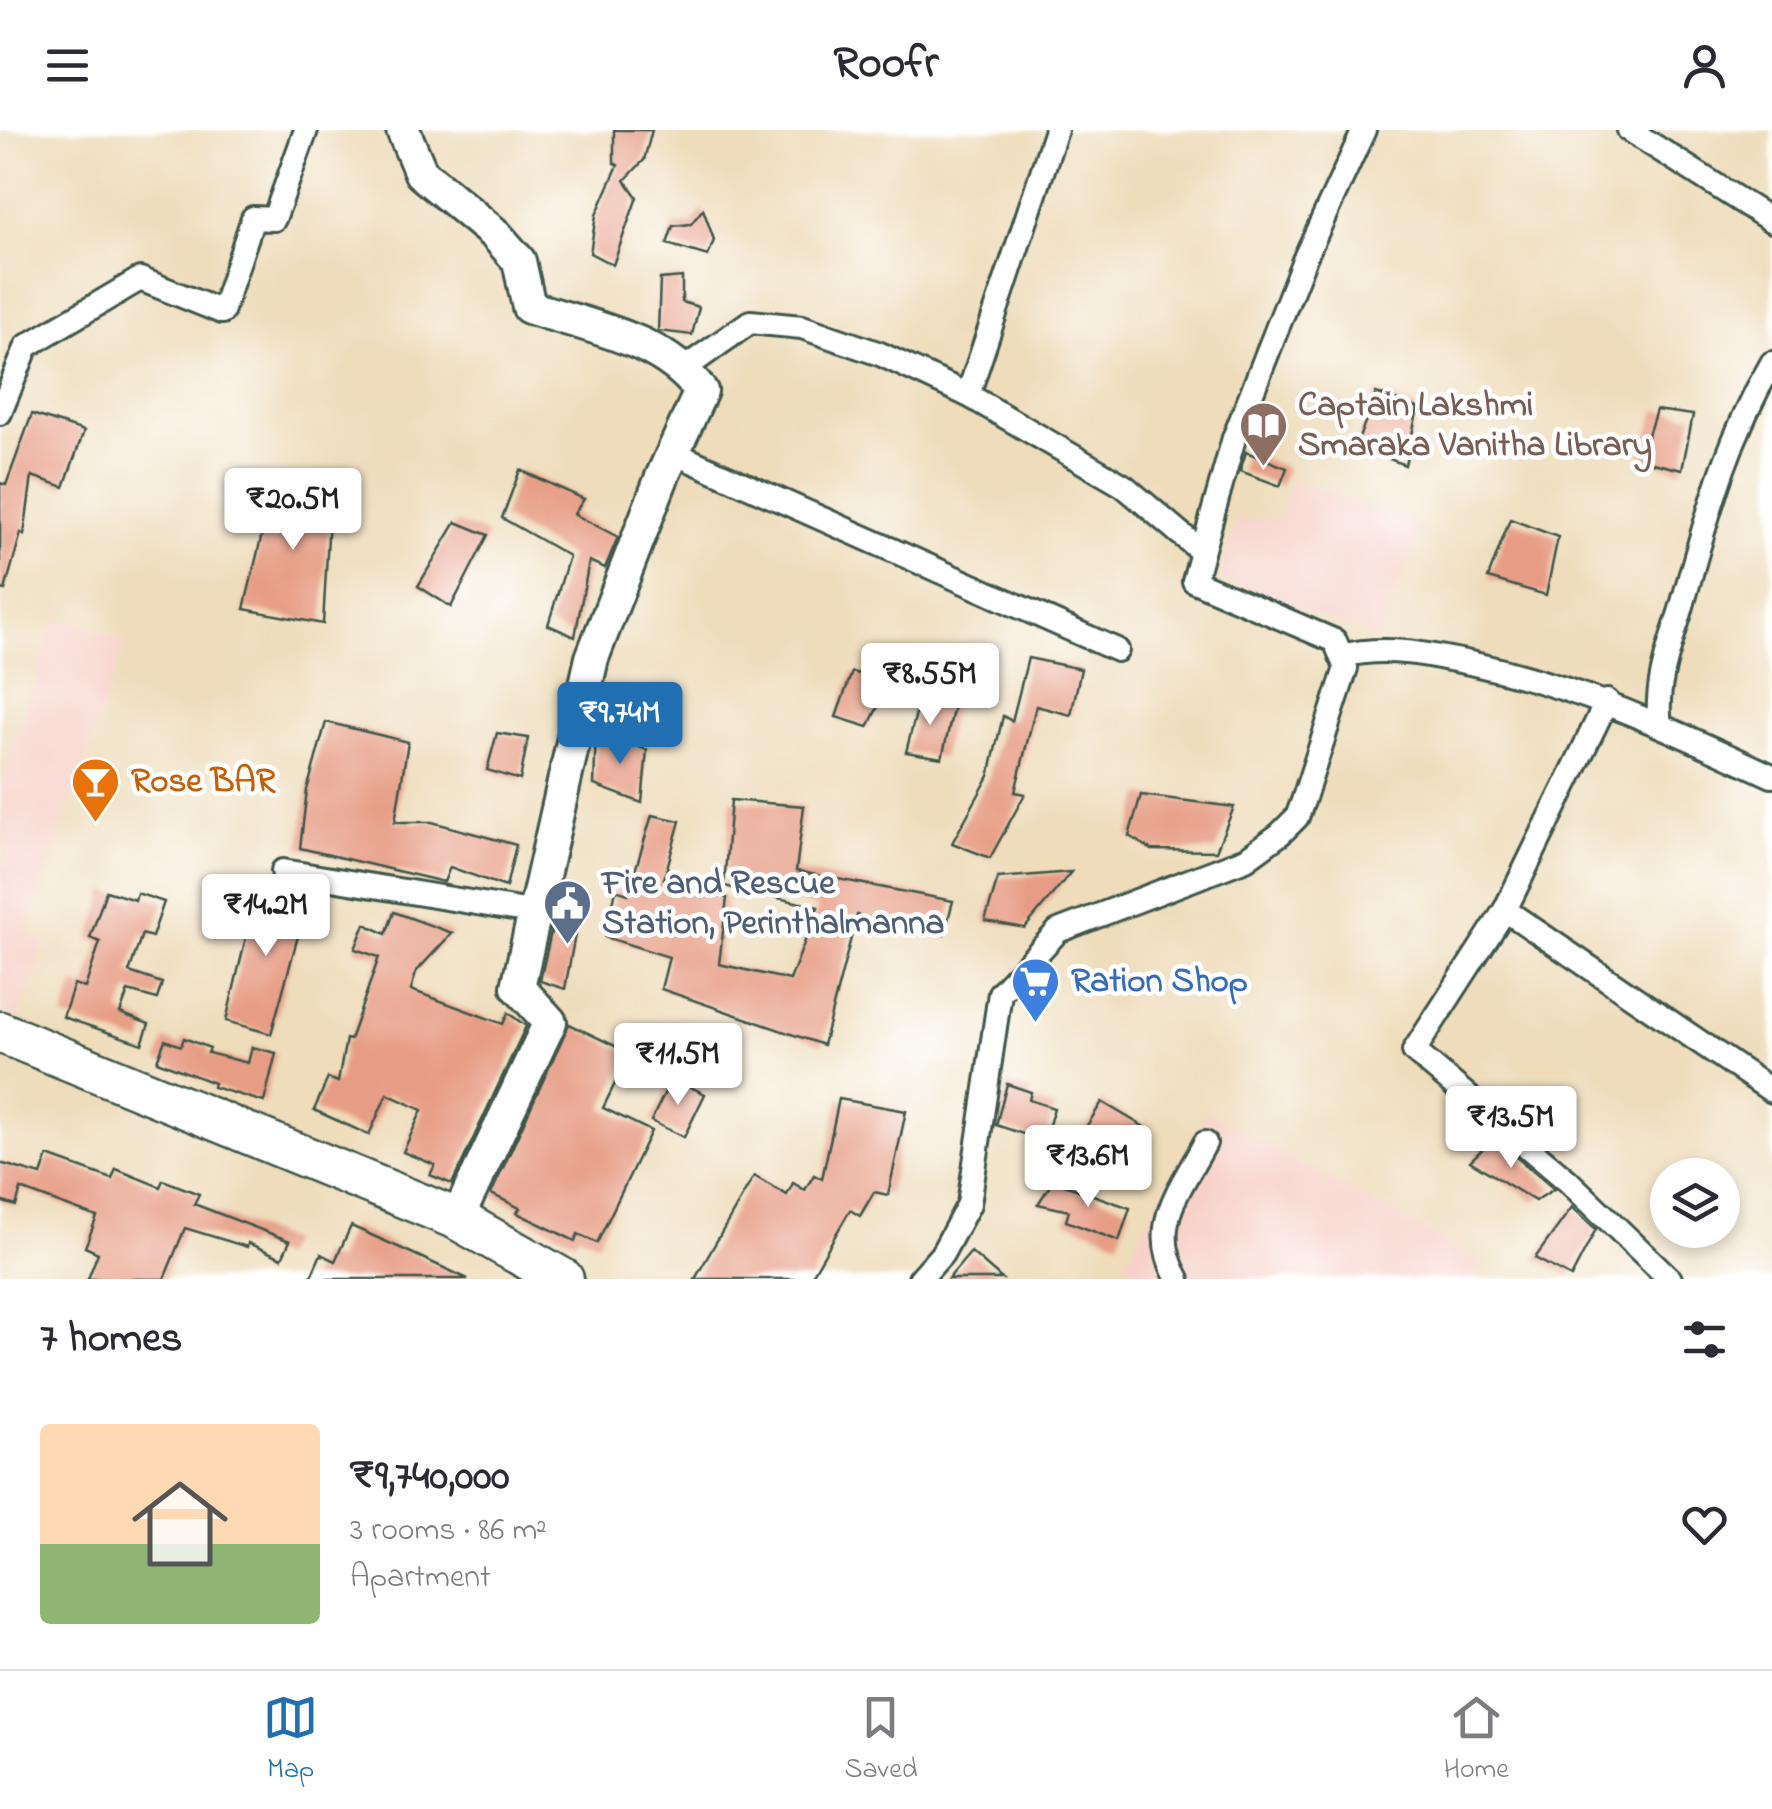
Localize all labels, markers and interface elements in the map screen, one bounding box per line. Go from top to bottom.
text: Roofr [833,32,939,98]
icon: menu [40,38,95,93]
icon: person [1677,38,1732,93]
place label: Captain Lakshmi Smaraka Vanitha Library [1298,381,1652,473]
library icon: Captain Lakshmi Smaraka Vanitha Library [1237,400,1289,468]
pin: ₹20.5M [212,468,374,553]
text: ₹20.5M [246,477,340,524]
pin: ₹8.55M [849,643,1011,728]
text: ₹8.55M [883,652,977,699]
pin: ₹9.74M [539,682,701,767]
text: ₹9.74M [579,691,661,738]
bar icon: Rose BAR [70,756,122,824]
place label: Rose BAR [131,757,276,808]
place label: Fire and Rescue Station, Perinthalmanna [600,859,944,950]
pin: ₹14.2M [185,874,347,959]
public building icon: Fire and Rescue Station, Perinthalmanna [541,878,593,946]
text: ₹14.2M [224,883,308,930]
supermarket icon: Ration Shop [1010,956,1062,1024]
place label: Ration Shop [1071,957,1248,1008]
pin: ₹11.5M [597,1023,759,1108]
text: ₹11.5M [636,1032,720,1079]
pin: ₹13.5M [1430,1086,1592,1171]
text: ₹13.5M [1468,1095,1554,1142]
pin: ₹13.6M [1007,1125,1169,1210]
text: ₹13.6M [1047,1134,1129,1181]
map controls [1650,1158,1740,1248]
button: layers [1650,1158,1740,1248]
text: 7 homes [40,1309,182,1370]
icon: filters [1677,1312,1732,1367]
text: ₹9,740,000 [350,1447,509,1508]
icon: home [120,1464,240,1584]
icon: heart [1677,1497,1732,1552]
text: 3 rooms · 86 m² [350,1508,547,1555]
text: Apartment [350,1555,491,1602]
tab: Map [263,1690,318,1791]
tab: Saved [844,1690,917,1791]
tab: Home [1444,1690,1509,1791]

